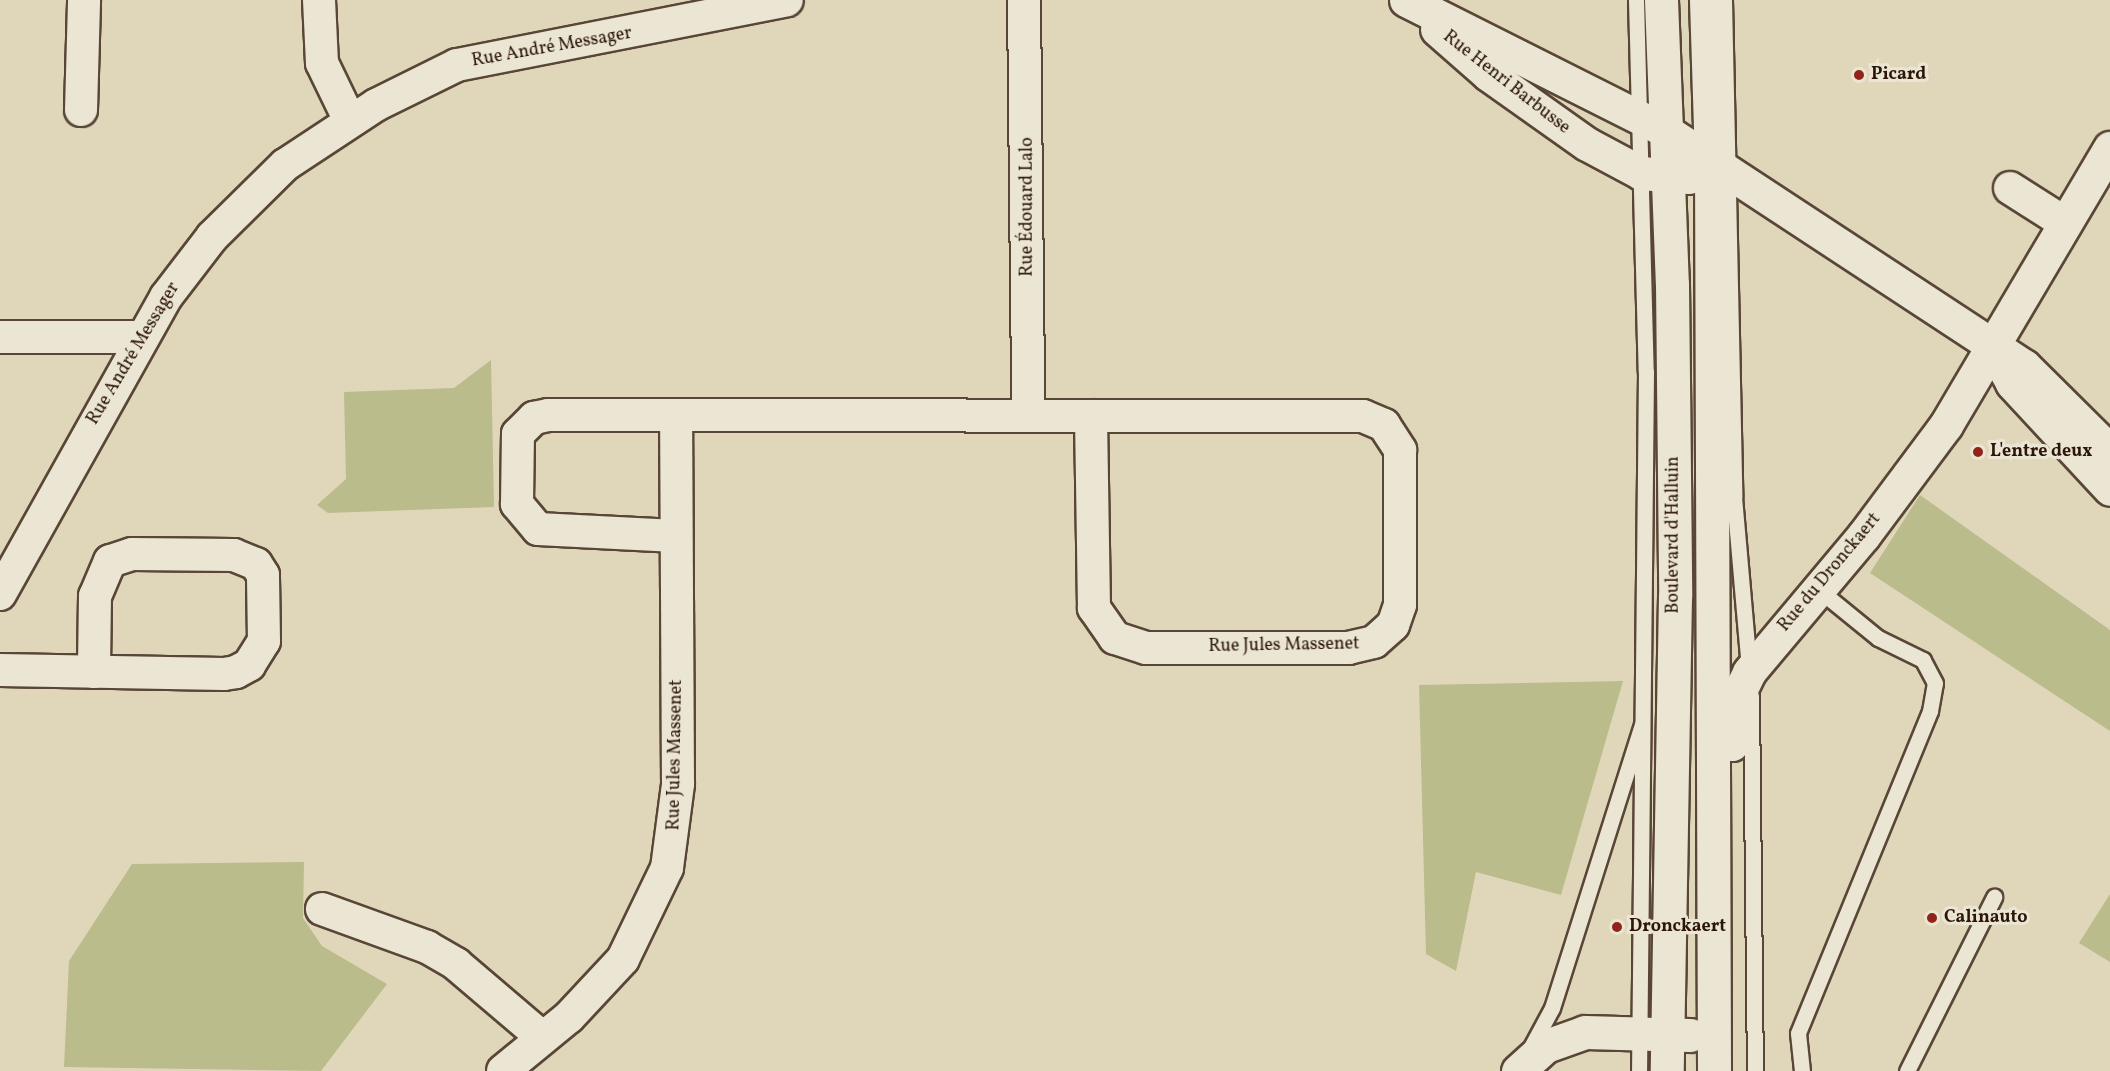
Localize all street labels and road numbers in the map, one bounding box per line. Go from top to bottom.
street label: Rue André Messager [470,23,634,73]
street label: Rue Henri Barbusse [1438,27,1574,139]
street label: Rue Édouard Lalo [1017,137,1039,277]
street label: Rue André Messager [83,279,185,429]
street label: Boulevard d'Halluin [1663,456,1685,614]
street label: Rue du Dronckaert [1774,509,1886,637]
street label: Rue Jules Massenet [1208,634,1360,658]
street label: Rue Jules Massenet [664,679,688,831]

